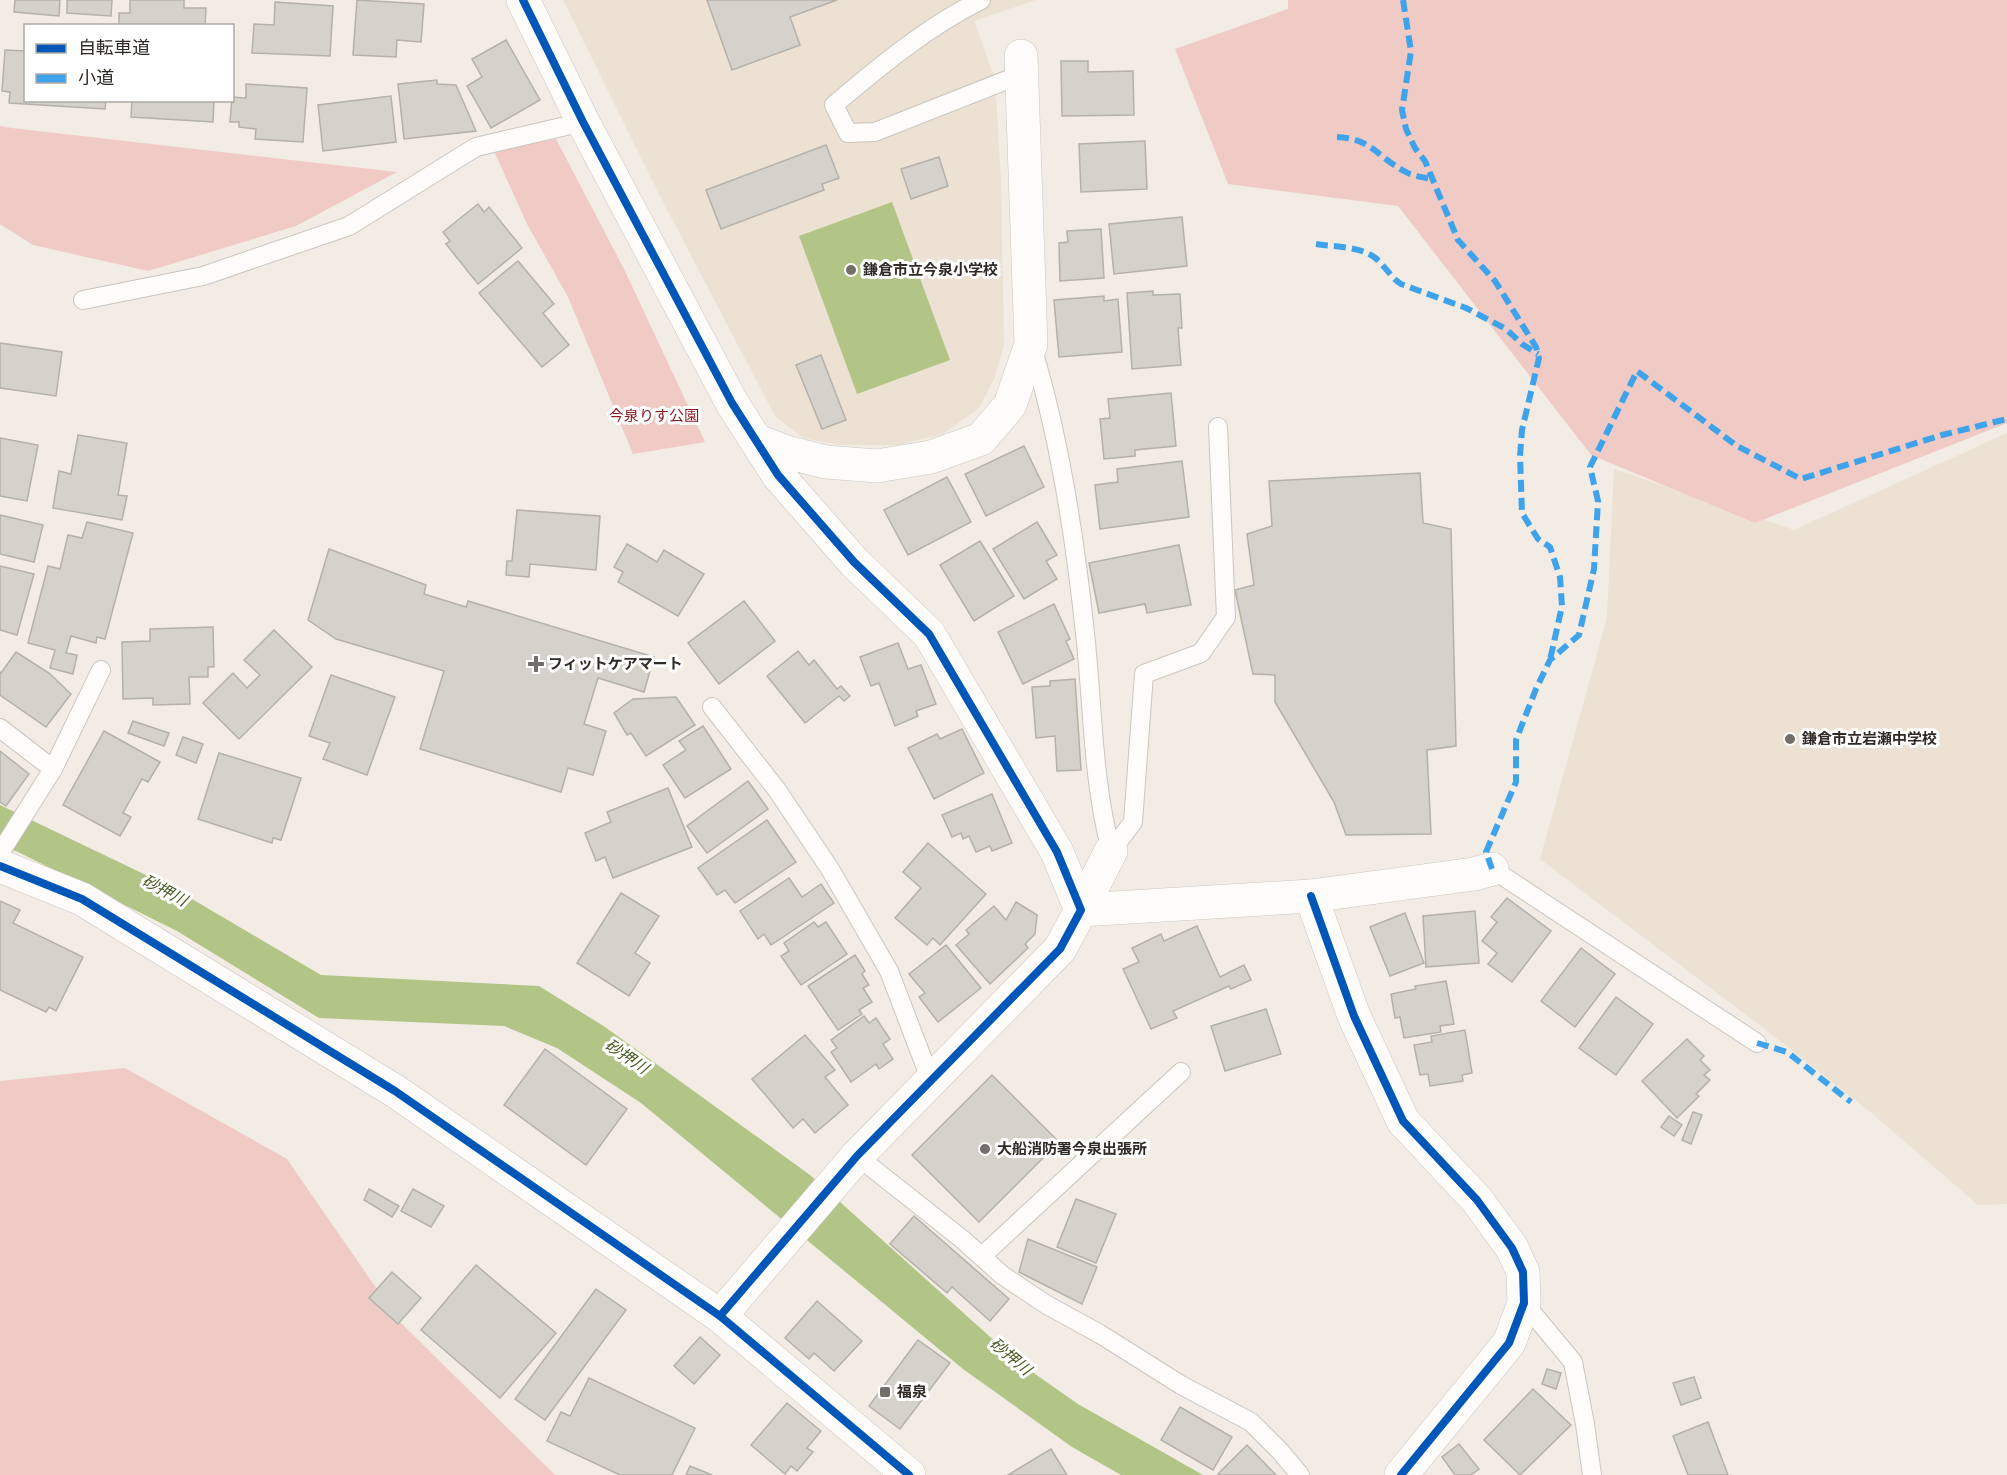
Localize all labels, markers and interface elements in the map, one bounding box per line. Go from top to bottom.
legend [24,24,234,102]
text: 自転車道 [78,37,150,58]
text: 小道 [78,67,114,88]
place label: 鎌倉市立今泉小学校 [862,261,998,279]
marker: 鎌倉市立今泉小学校 [844,263,858,277]
park label: 今泉りす公園 [609,407,699,425]
place label: フィットケアマート [548,655,683,673]
marker: フィットケアマート [529,657,543,671]
place label: 鎌倉市立岩瀬中学校 [1801,730,1937,748]
marker: 鎌倉市立岩瀬中学校 [1783,732,1797,746]
water label: 砂押川 [139,871,192,911]
water label: 砂押川 [602,1035,654,1079]
place label: 大船消防署今泉出張所 [997,1140,1147,1158]
marker: 大船消防署今泉出張所 [978,1142,992,1156]
water label: 砂押川 [986,1334,1037,1380]
place label: 福泉 [896,1383,927,1401]
marker: 福泉 [878,1385,892,1399]

